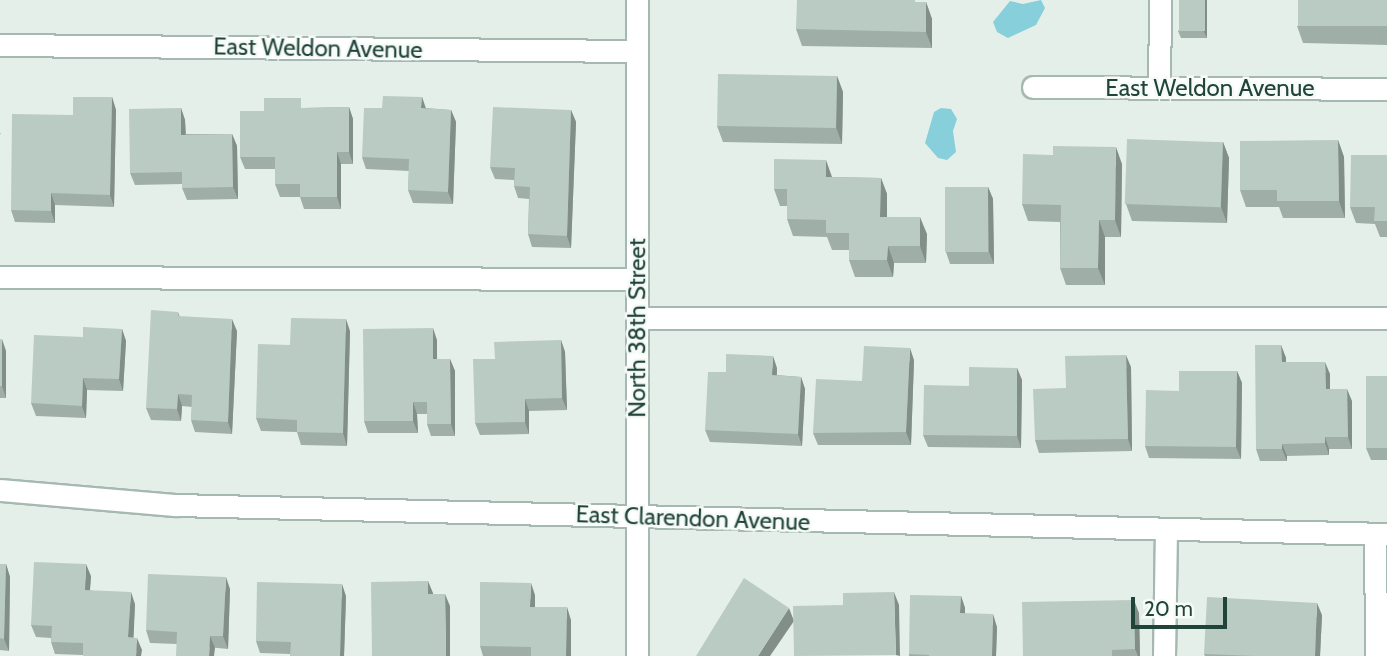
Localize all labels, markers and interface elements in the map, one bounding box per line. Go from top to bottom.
street label: East Weldon Avenue [213,32,423,64]
street label: East Weldon Avenue [1105,74,1315,102]
street label: North 38th Street [623,238,651,418]
street label: East Clarendon Avenue [575,500,811,536]
scale bar [1135,582,1231,626]
text: 20 m [1144,596,1193,621]

